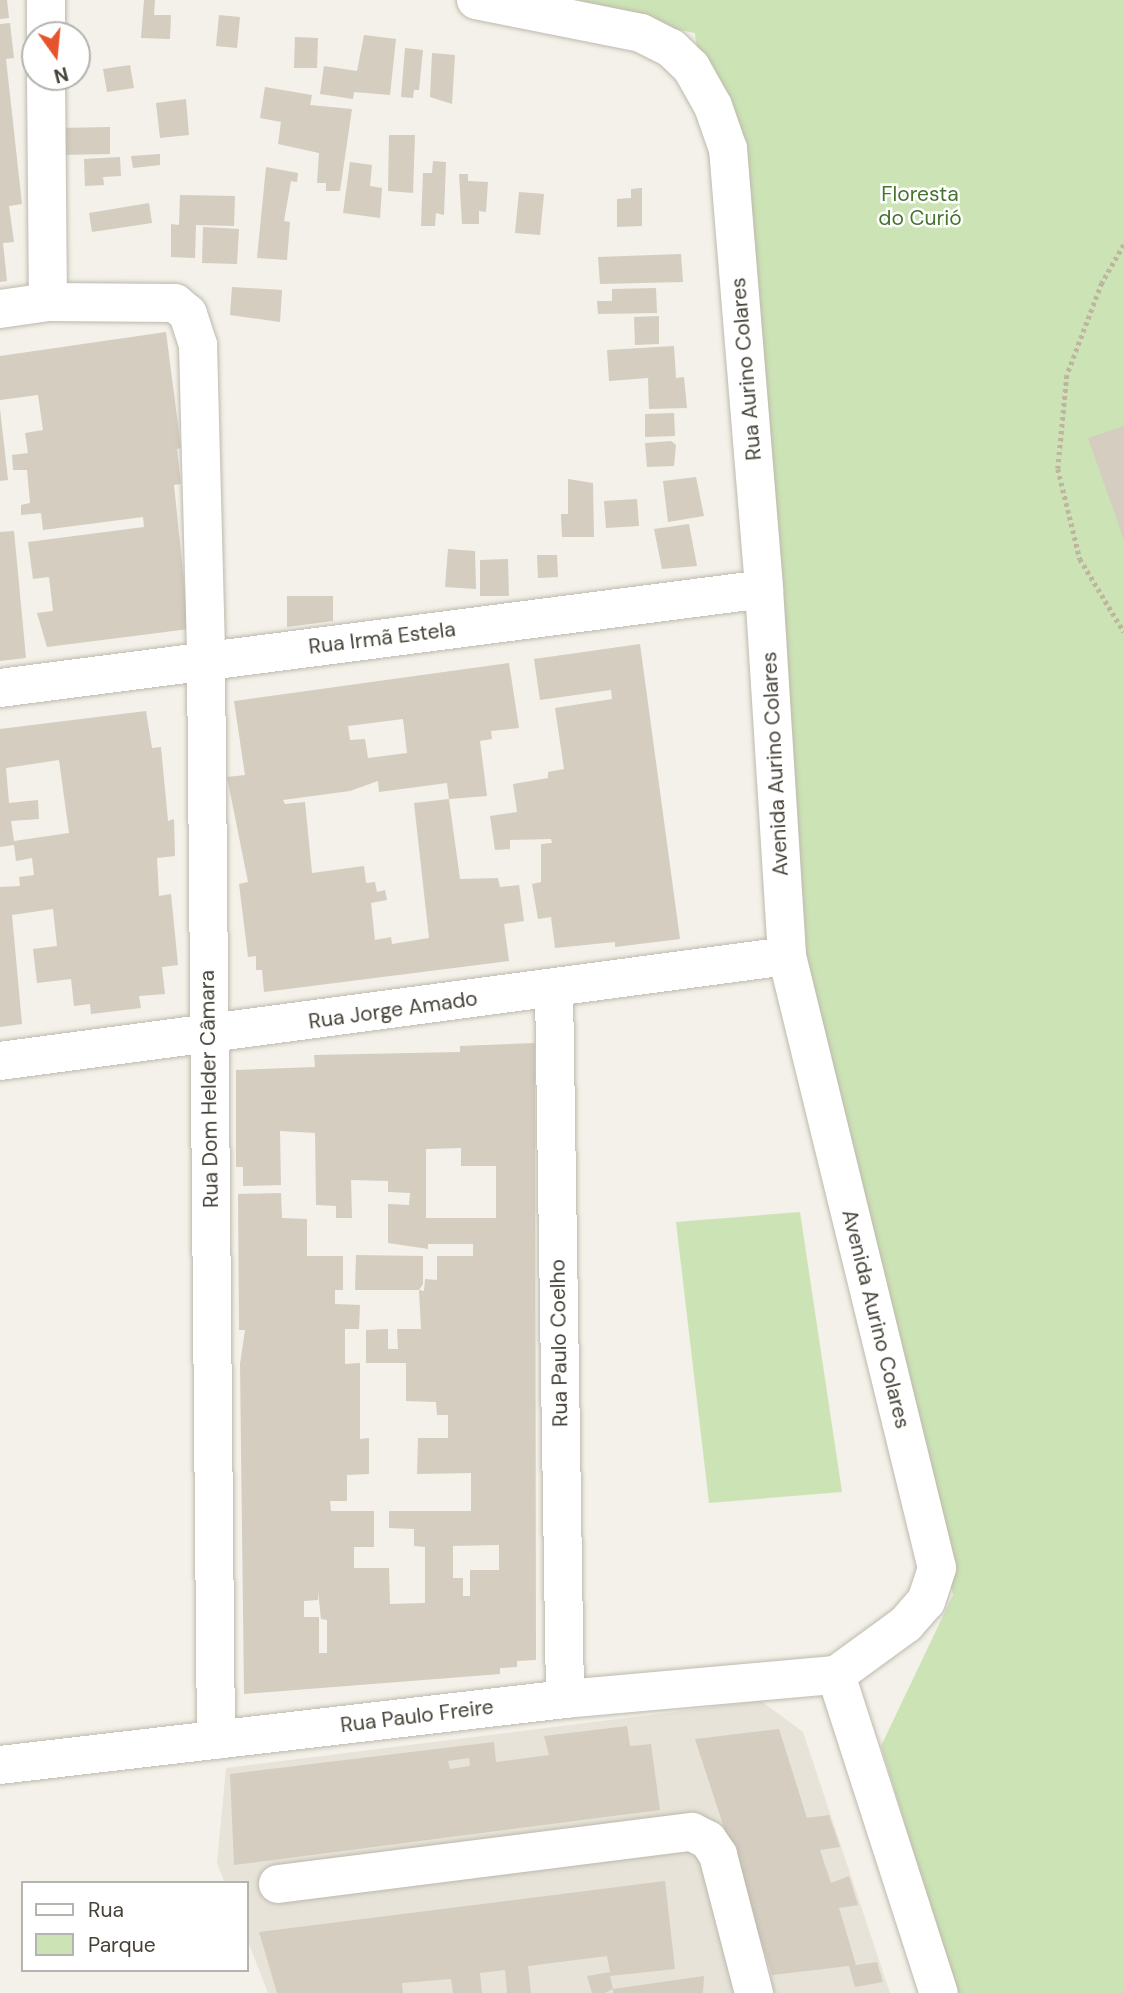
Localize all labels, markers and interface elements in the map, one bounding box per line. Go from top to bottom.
north arrow [21,21,91,91]
text: N [51,61,71,89]
park label: Floresta do Curió [878,181,962,231]
street label: Rua Aurino Colares [725,276,767,462]
street label: Rua Irmã Estela [307,616,457,660]
street label: Avenida Aurino Colares [757,651,793,877]
street label: Rua Dom Helder Câmara [194,970,224,1208]
street label: Rua Jorge Amado [307,986,479,1034]
street label: Avenida Aurino Colares [837,1207,915,1431]
street label: Rua Paulo Coelho [545,1259,573,1427]
street label: Rua Paulo Freire [339,1694,495,1738]
legend [21,1881,248,1972]
text: Rua [88,1896,124,1924]
text: Parque [88,1931,156,1959]

